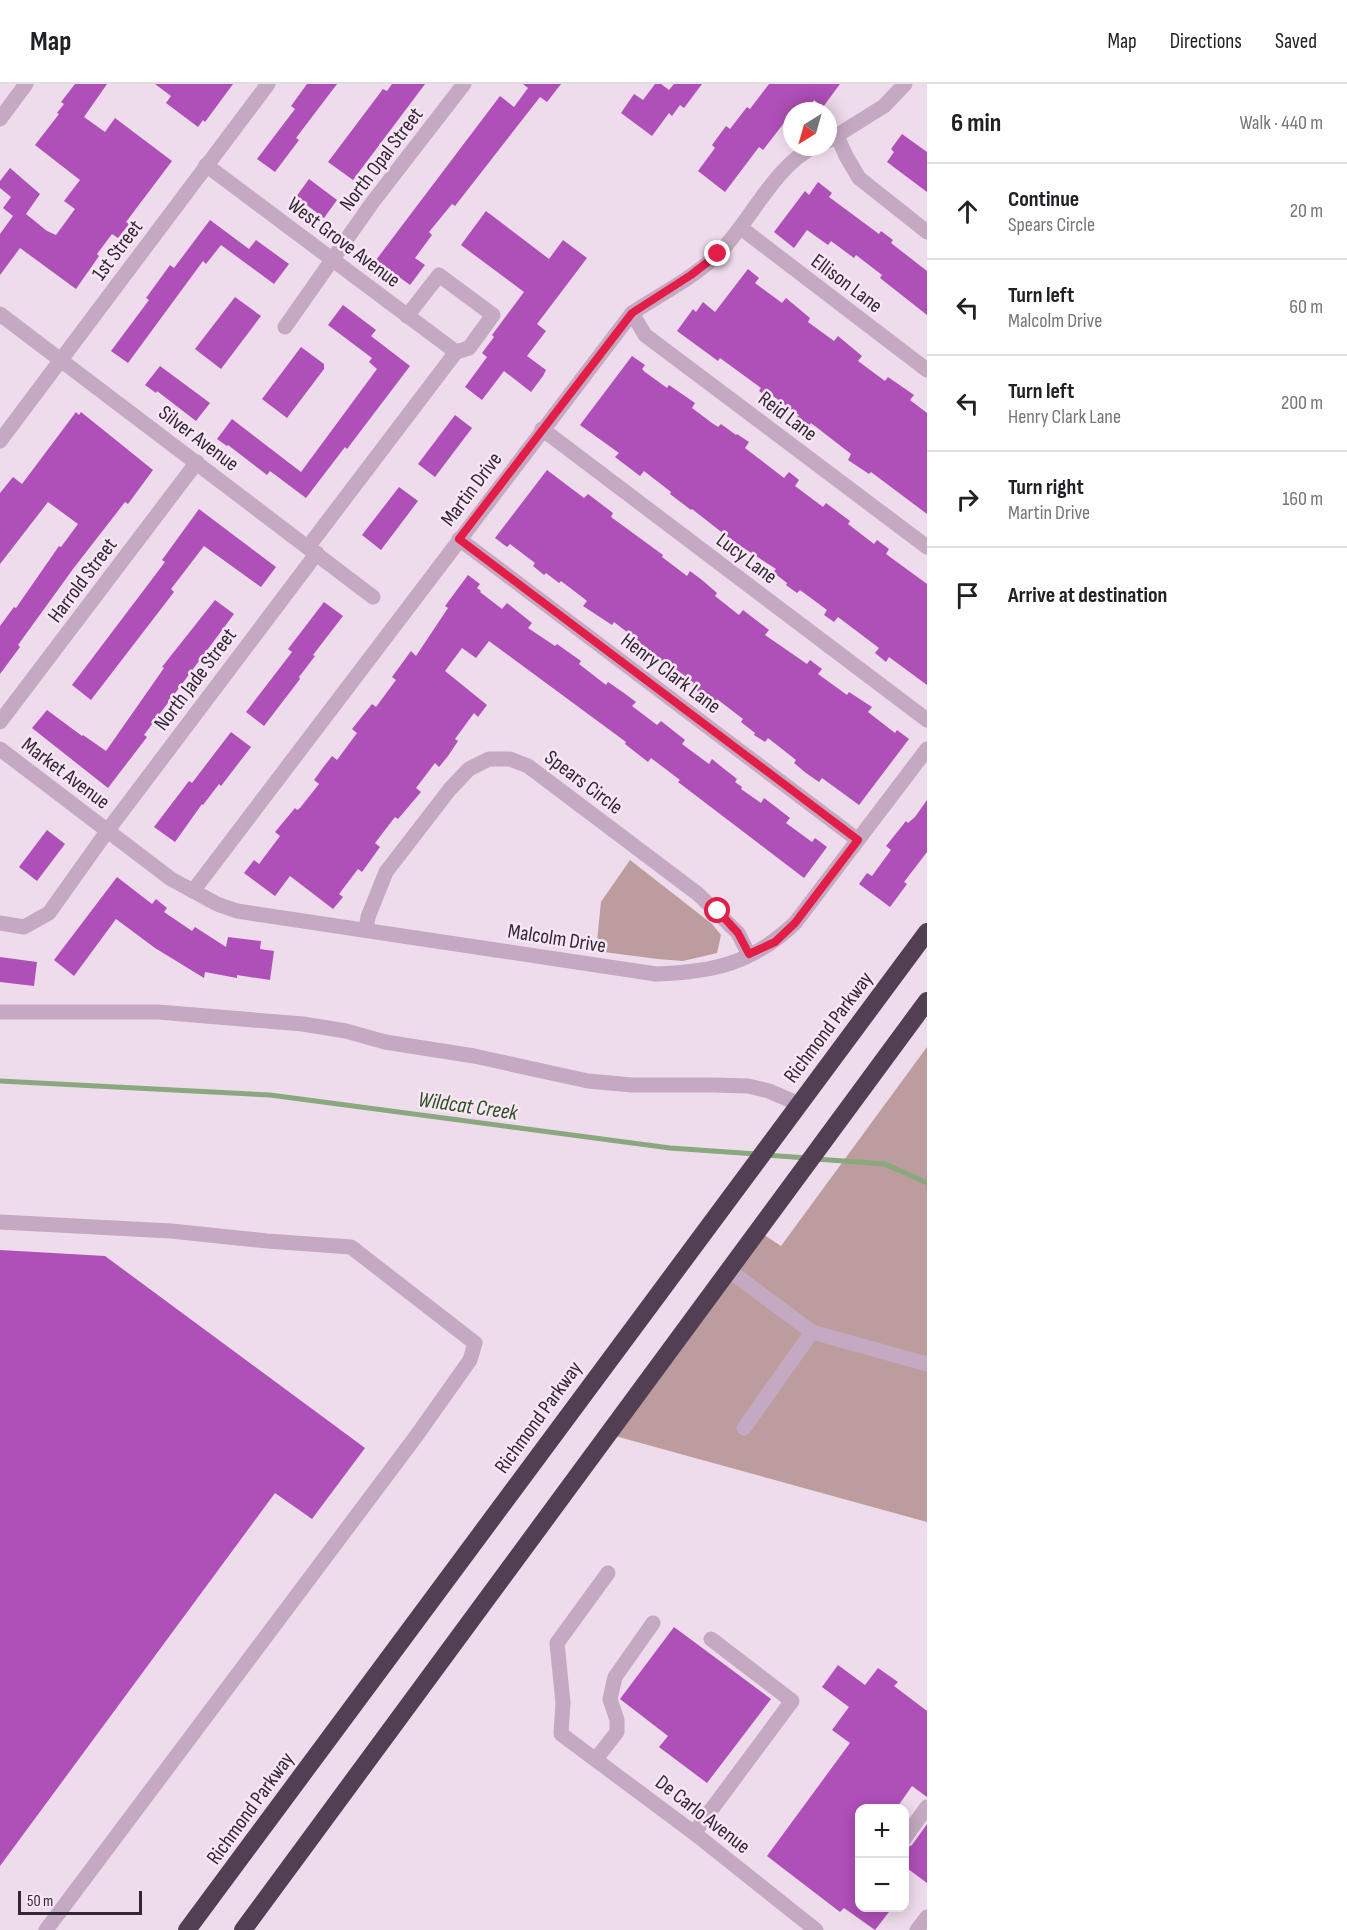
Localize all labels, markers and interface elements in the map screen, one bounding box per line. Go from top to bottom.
text: Map [30,25,71,58]
text: Map [1107,29,1137,54]
text: Directions [1170,29,1242,54]
text: Saved [1275,29,1317,54]
north arrow [783,102,837,156]
street label: North Opal Street [334,103,428,216]
text: 6 min [951,108,1001,139]
text: Walk · 440 m [1239,111,1323,135]
text: Continue [1008,186,1079,213]
street label: West Grove Avenue [282,192,405,293]
icon: ahead [951,195,984,228]
text: 20 m [1290,199,1323,223]
text: Spears Circle [1008,213,1095,237]
street label: 1st Street [87,215,148,285]
route end [704,240,730,266]
street label: Ellison Lane [806,249,887,318]
text: Turn left [1008,282,1074,309]
icon: left [951,291,984,324]
text: 60 m [1289,295,1323,319]
text: Malcolm Drive [1008,309,1102,333]
text: Turn left [1008,378,1074,405]
street label: Reid Lane [753,386,822,447]
icon: left [951,387,984,420]
text: 200 m [1281,391,1323,415]
street label: Silver Avenue [154,400,244,477]
text: Henry Clark Lane [1008,405,1121,429]
street label: Martin Drive [435,447,507,531]
text: Turn right [1008,474,1084,501]
icon: right [951,483,984,516]
text: 160 m [1282,487,1323,511]
text: Martin Drive [1008,501,1090,525]
street label: Lucy Lane [711,527,782,589]
street label: Harrold Street [42,533,122,628]
icon: arrive [951,579,984,612]
text: Arrive at destination [1008,582,1167,609]
street label: North Jade Street [149,623,242,735]
street label: Henry Clark Lane [616,628,726,719]
street label: Market Avenue [17,732,115,815]
street label: Spears Circle [540,745,628,820]
route start [704,897,730,923]
street label: Malcolm Drive [506,918,608,959]
street label: Richmond Parkway [779,967,878,1088]
water label: Wildcat Creek [416,1086,520,1127]
street label: Richmond Parkway [489,1356,587,1478]
street label: Richmond Parkway [201,1747,299,1869]
street label: De Carlo Avenue [650,1770,755,1859]
map controls [855,1804,909,1912]
button: + [855,1804,909,1858]
button: − [855,1858,909,1912]
scale bar [18,1888,142,1916]
text: 50 m [27,1892,53,1911]

